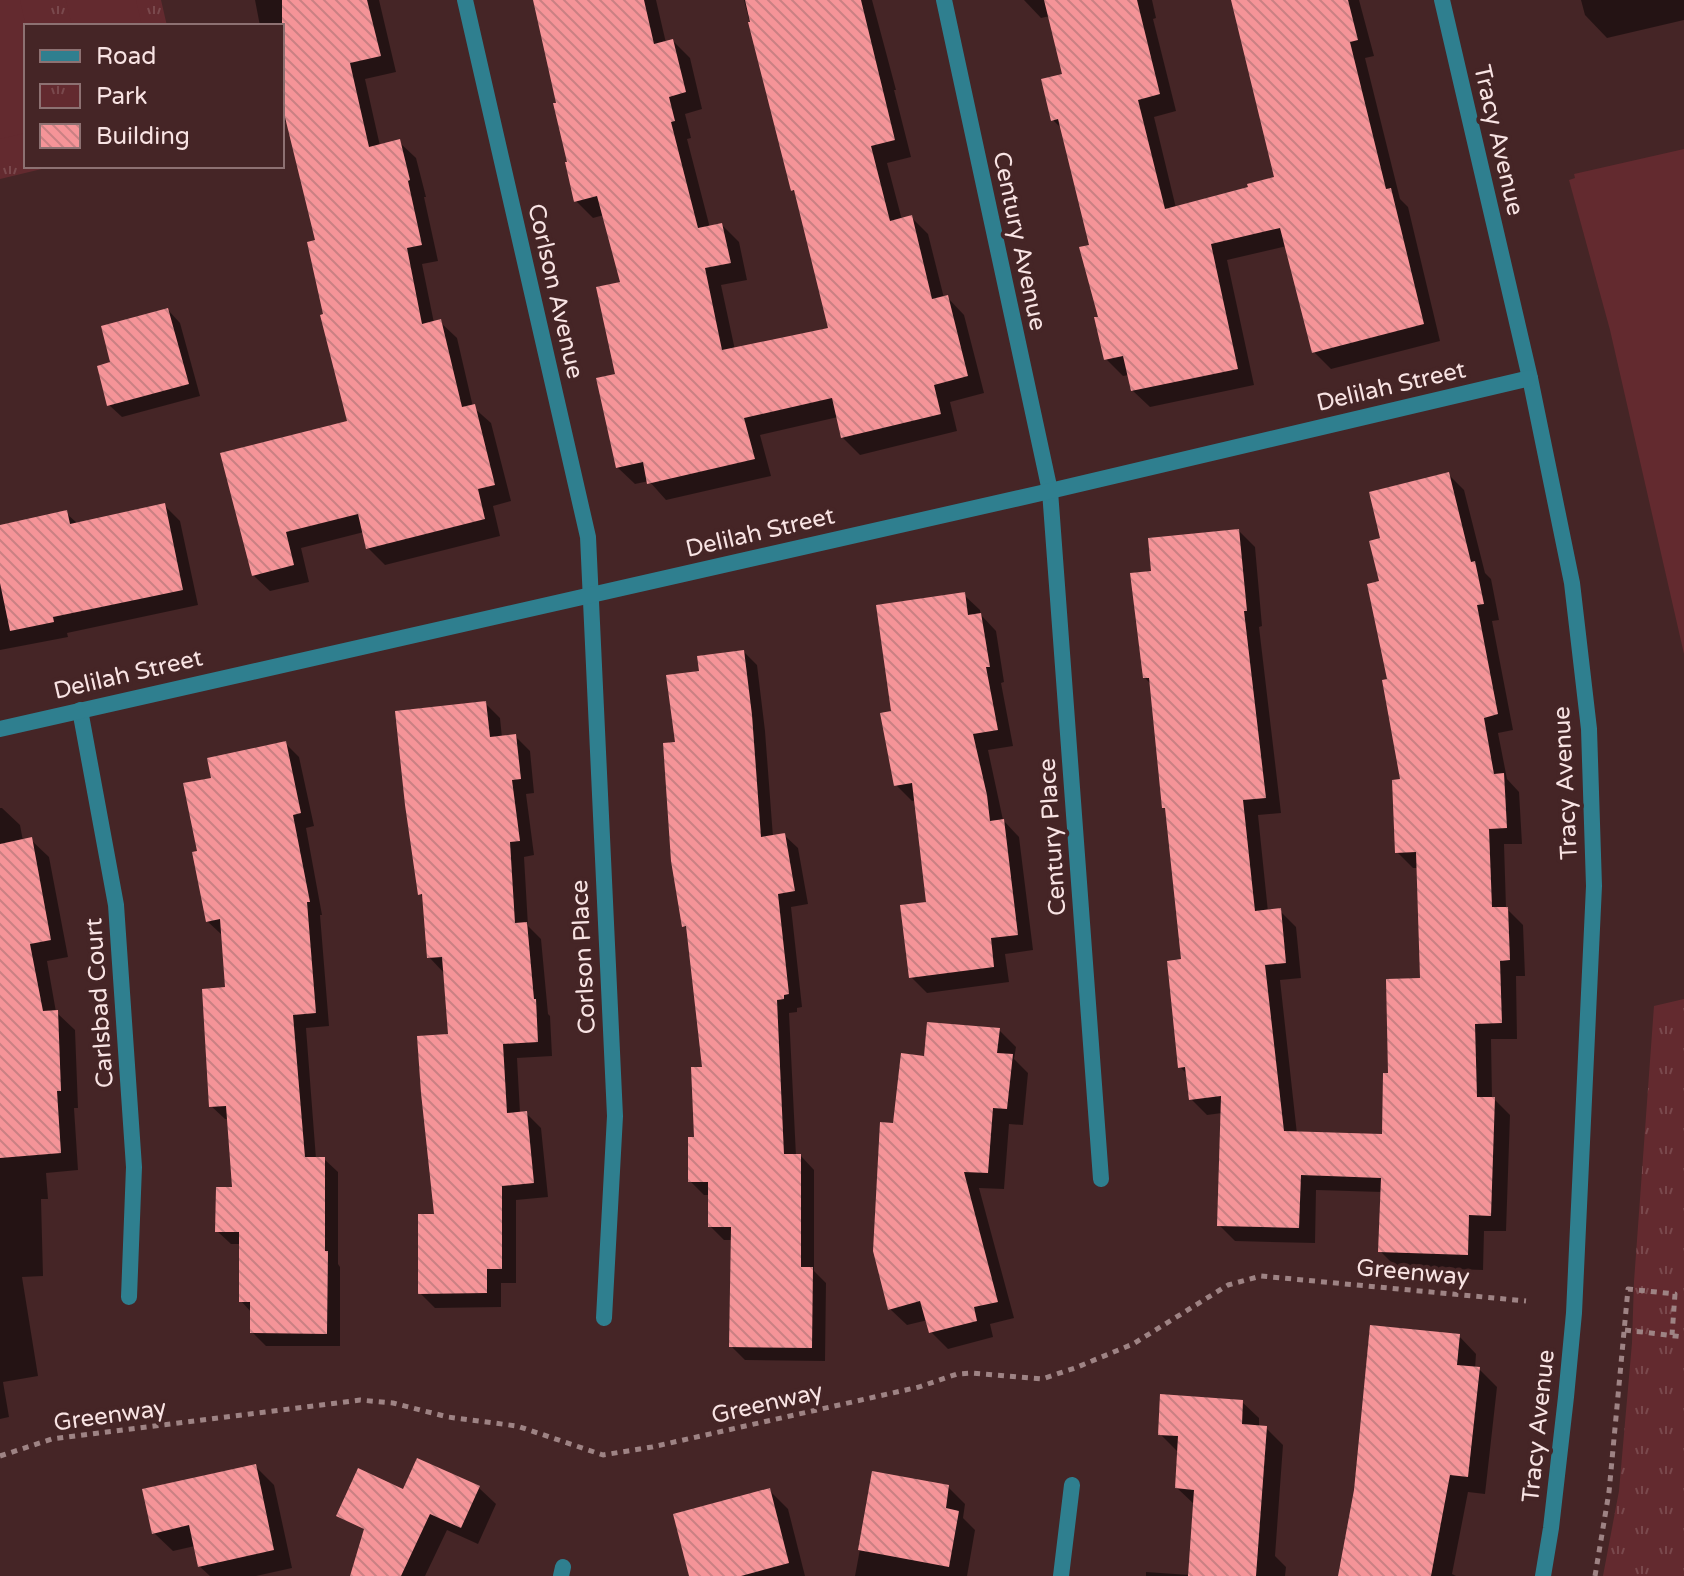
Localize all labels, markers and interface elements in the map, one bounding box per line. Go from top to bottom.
legend [24,24,284,168]
text: Road [96,42,156,71]
street label: Tracy Avenue [1467,62,1530,218]
text: Park [96,82,147,111]
text: Building [96,122,190,151]
street label: Century Avenue [986,149,1053,333]
street label: Corlson Avenue [521,201,590,382]
street label: Delilah Street [1314,355,1468,418]
street label: Delilah Street [683,501,837,564]
street label: Delilah Street [51,643,205,706]
street label: Tracy Avenue [1547,705,1584,860]
street label: Century Place [1033,757,1072,917]
street label: Corlson Place [565,879,602,1035]
street label: Carlsbad Court [79,917,120,1089]
street label: Greenway [1355,1253,1471,1292]
street label: Tracy Avenue [1516,1348,1561,1504]
street label: Greenway [709,1377,826,1430]
street label: Greenway [52,1393,168,1438]

